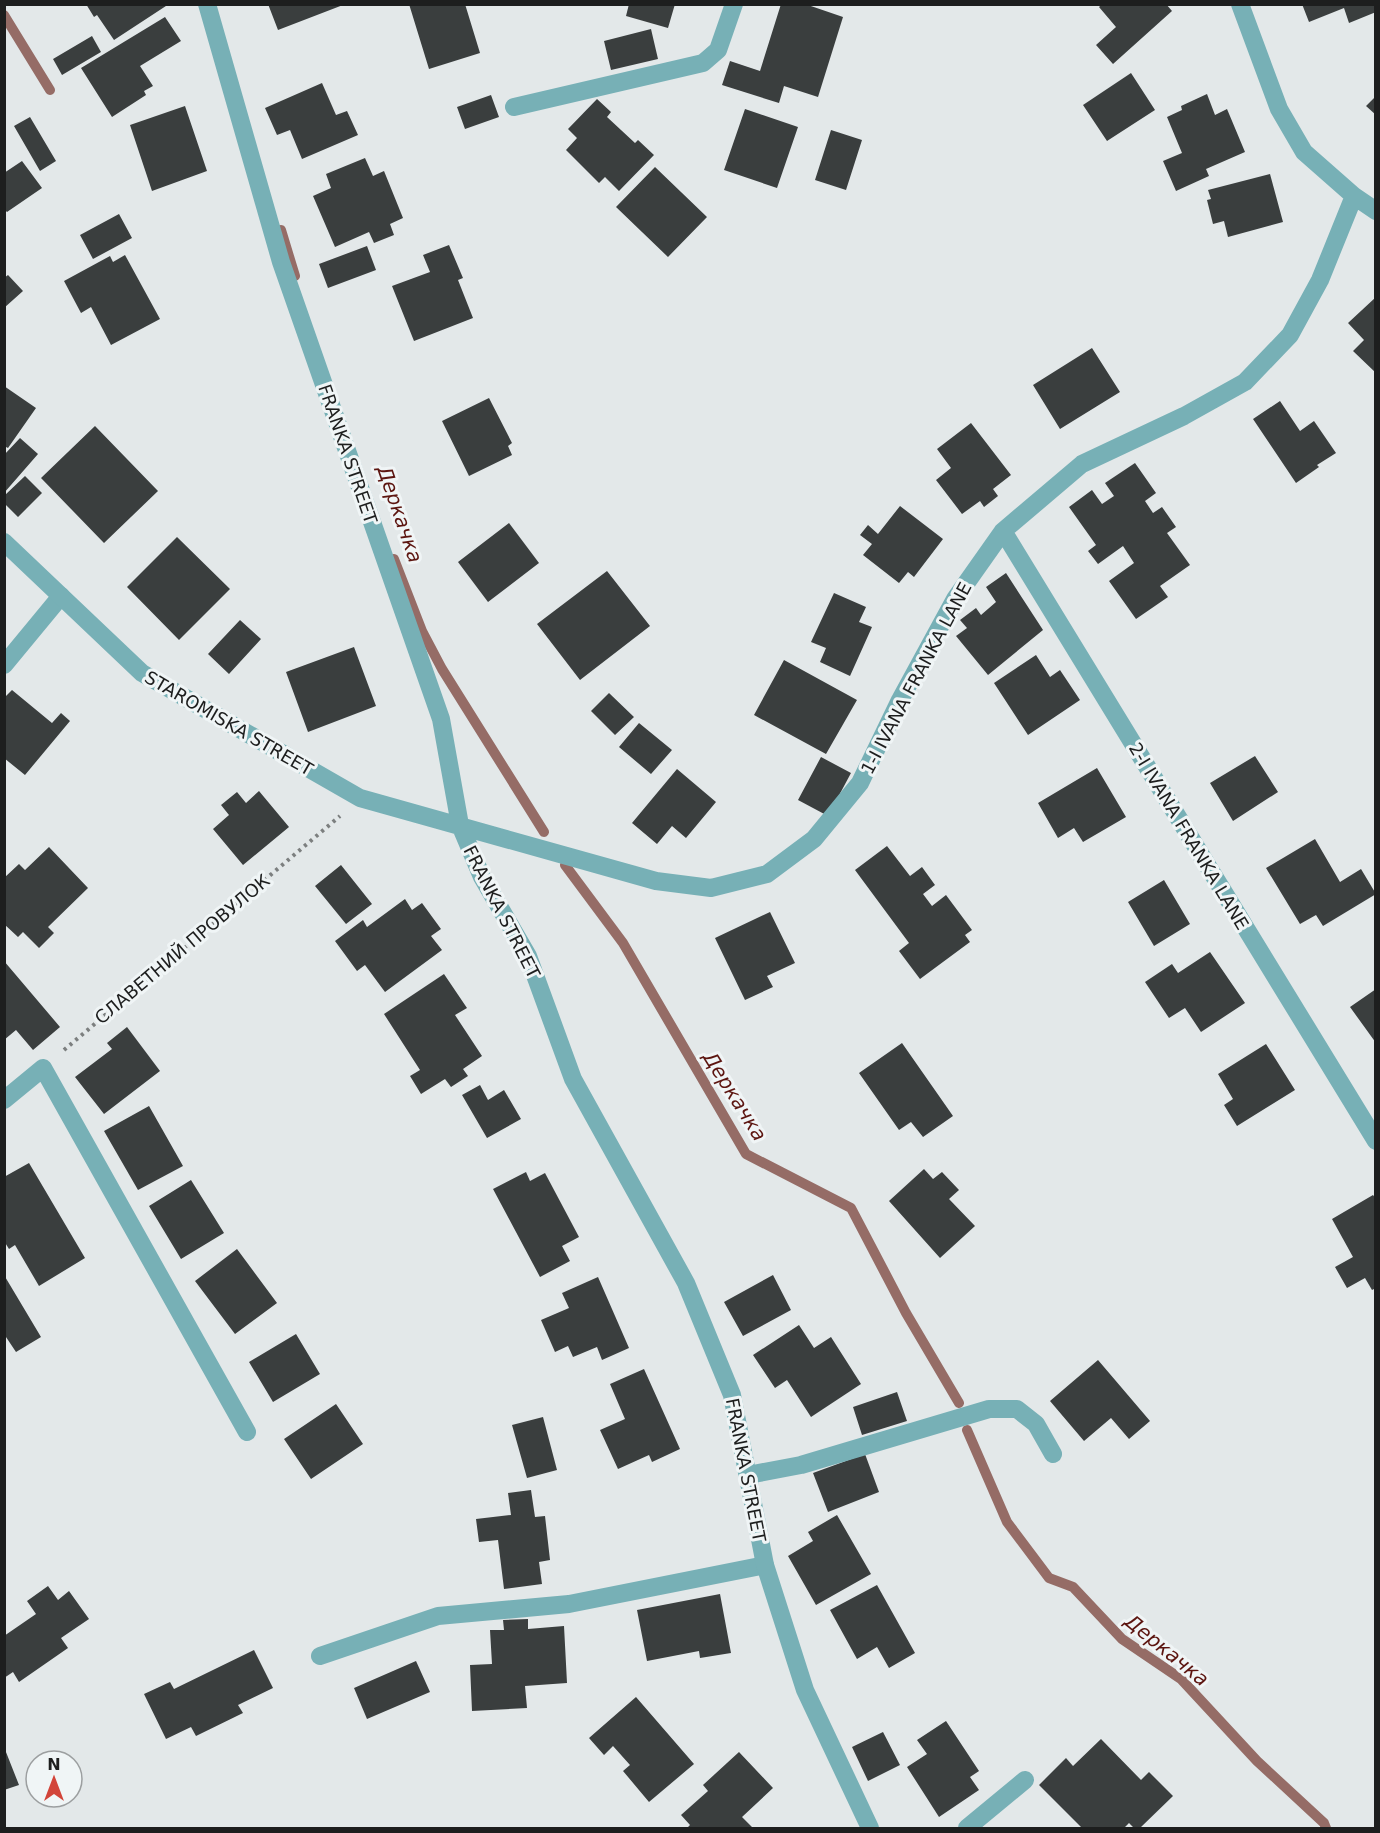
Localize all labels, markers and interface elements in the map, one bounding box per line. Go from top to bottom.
street label: FRANKA STREET [314,382,382,527]
water label: Деркачка [372,461,428,566]
street label: 1-I IVANA FRANKA LANE [856,578,976,778]
street label: STAROMISKA STREET [141,666,318,780]
street label: 2-I IVANA FRANKA LANE [1125,739,1253,933]
street label: FRANKA STREET [459,842,545,983]
street label: СЛАВЕТНИЙ ПРОВУЛОК [90,870,274,1028]
water label: Деркачка [697,1046,772,1145]
street label: FRANKA STREET [722,1396,770,1545]
water label: Деркачка [1119,1608,1214,1691]
north arrow [24,1749,84,1809]
text: N [47,1755,61,1774]

